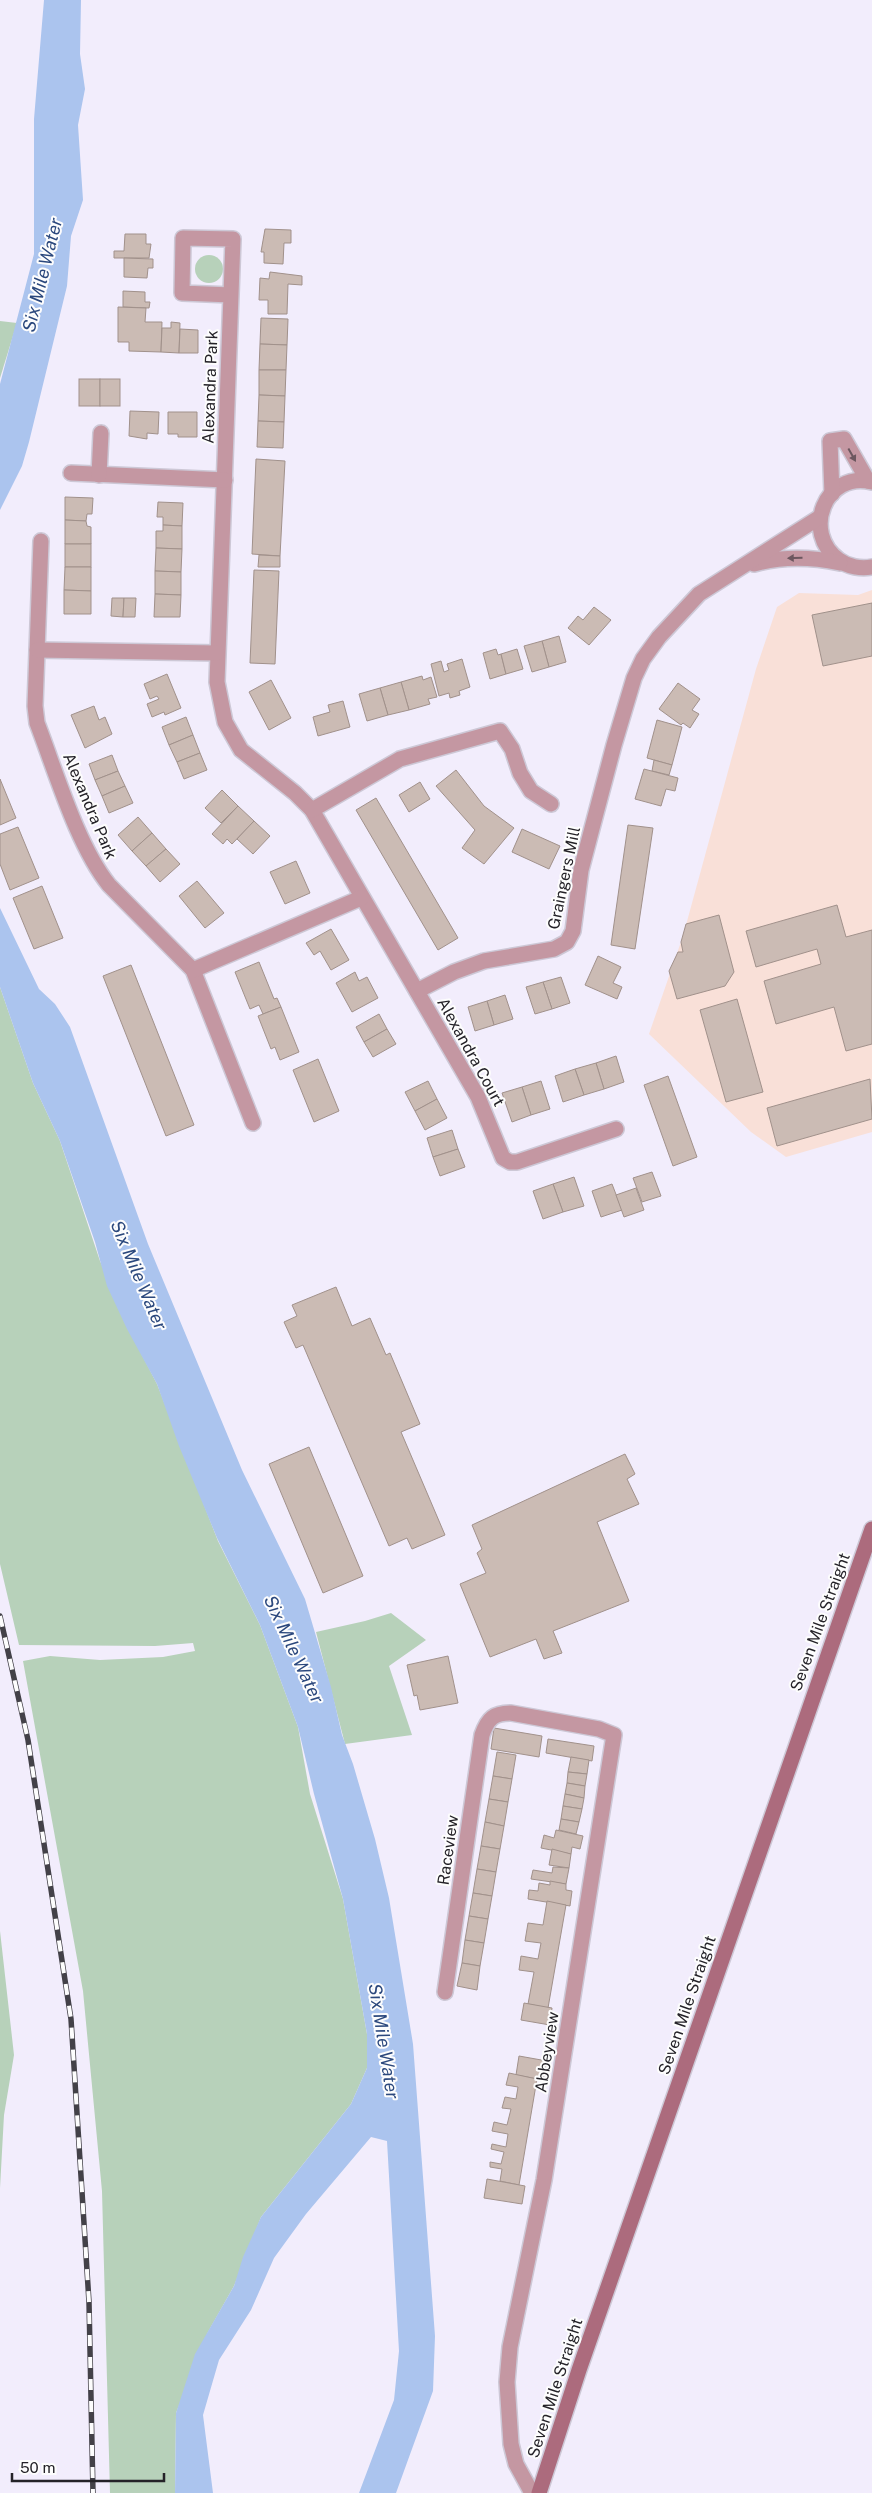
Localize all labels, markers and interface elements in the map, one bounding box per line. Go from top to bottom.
water label: Six Mile Water [18,216,66,334]
street label: Alexandra Park [199,330,221,444]
one-way arrow [848,447,856,462]
one-way arrow [787,554,803,562]
street label: Alexandra Park [59,750,121,862]
street label: Graingers Mill [544,825,584,931]
street label: Alexandra Court [433,994,509,1110]
water label: Six Mile Water [107,1217,172,1333]
street label: Seven Mile Straight [786,1550,854,1694]
water label: Six Mile Water [260,1592,328,1706]
street label: Raceview [434,1813,462,1886]
street label: Seven Mile Straight [654,1933,720,2077]
water label: Six Mile Water [365,1982,404,2100]
street label: Abbeyview [531,2010,563,2094]
street label: Seven Mile Straight [523,2316,587,2460]
scale bar [12,2450,165,2482]
text: 50 m [20,2459,55,2476]

